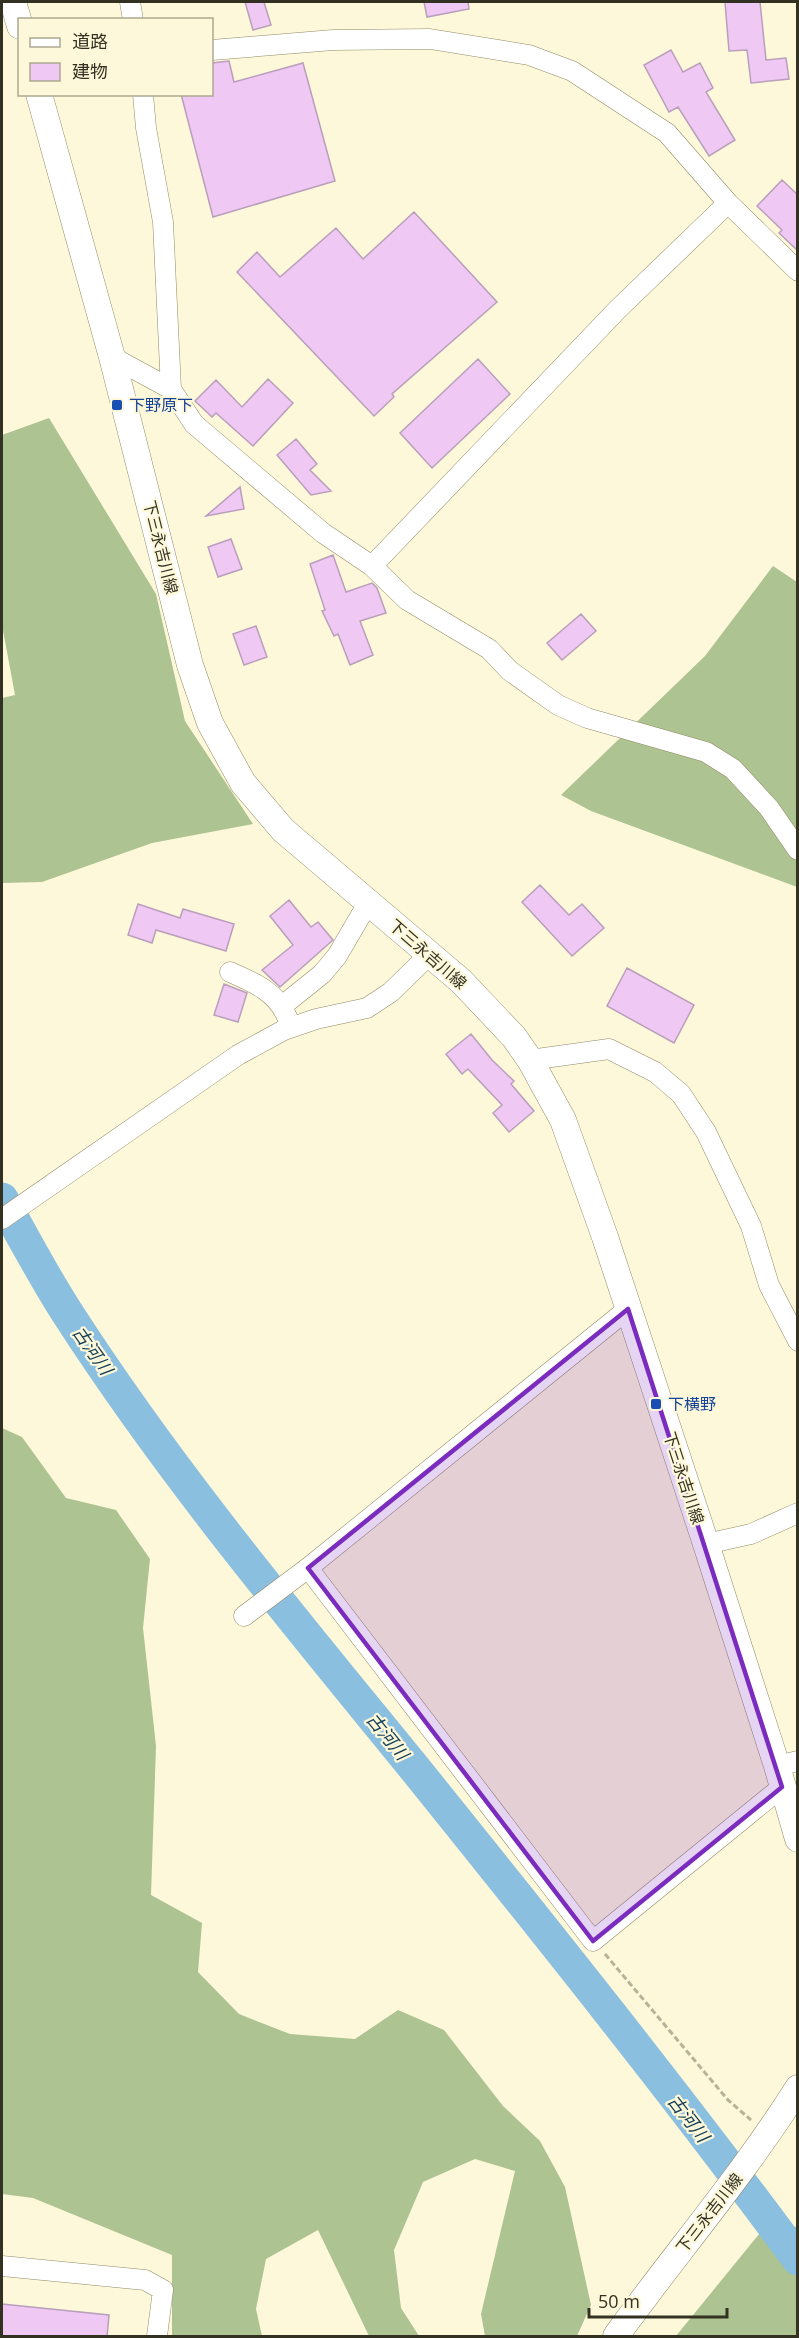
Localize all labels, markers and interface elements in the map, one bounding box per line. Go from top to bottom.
legend [18,18,213,96]
text: 道路 [72,29,108,53]
text: 建物 [72,59,108,83]
place label: 下野原下 [129,394,193,416]
marker: 下野原下 [110,398,124,412]
street label: 下三永吉川線 [139,498,183,596]
street label: 下三永吉川線 [385,914,471,994]
water label: 古河川 [68,1321,119,1381]
place label: 下横野 [668,1393,716,1415]
marker: 下横野 [649,1397,663,1411]
street label: 下三永吉川線 [659,1429,709,1527]
water label: 古河川 [362,1707,416,1766]
water label: 古河川 [663,2089,716,2148]
street label: 下三永吉川線 [671,2168,747,2258]
scale bar [589,2281,727,2319]
text: 50 m [598,2289,640,2313]

